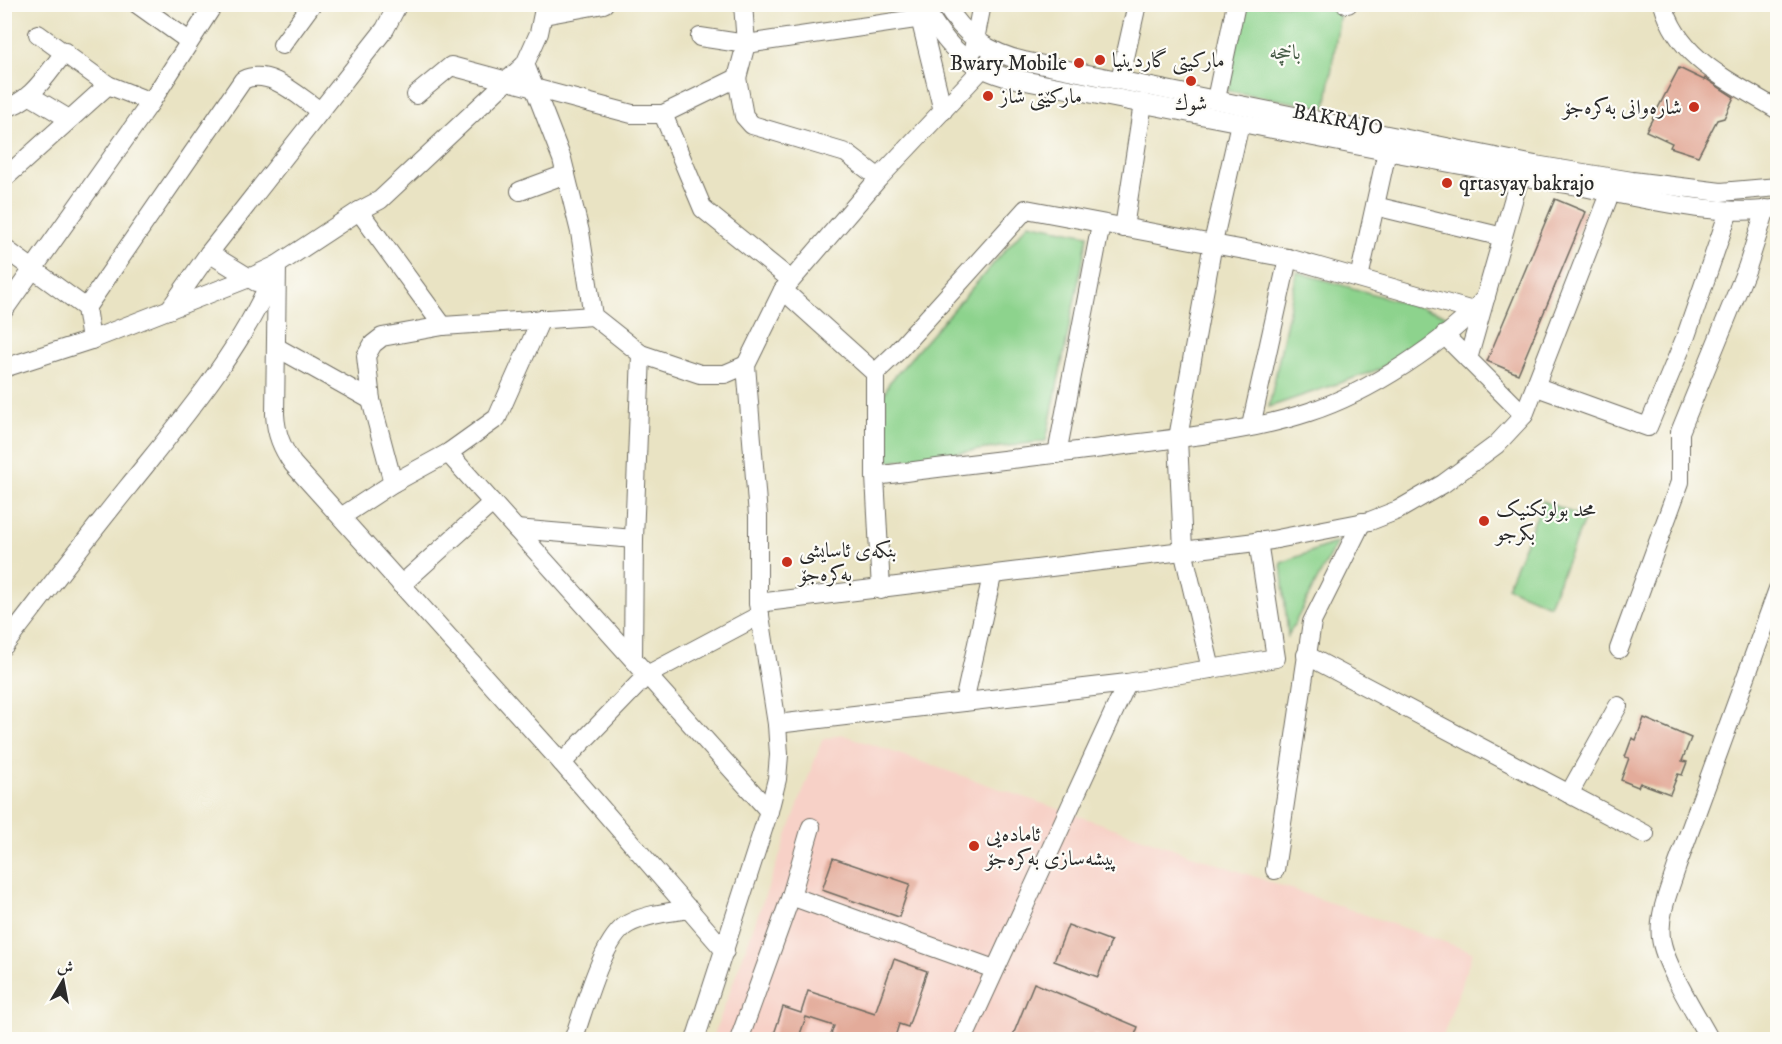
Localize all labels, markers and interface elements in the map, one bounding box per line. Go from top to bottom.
park label: باخچە [1269,40,1301,66]
place label: مارکیتی گاردینیا [1112,47,1225,75]
place label: Bwary Mobile [950,51,1067,77]
marker: مارکیتی گاردینیا [1093,53,1107,67]
marker: Bwary Mobile [1072,56,1086,70]
marker: شوك [1184,74,1198,88]
place label: مارکێتی شاز [998,84,1082,111]
marker: مارکێتی شاز [981,89,995,103]
place label: شوك [1175,91,1207,117]
place label: شارەوانی بەکرەجۆ [1561,95,1682,121]
street label: BAKRAJO [1290,98,1385,141]
marker: شارەوانی بەکرەجۆ [1687,100,1701,114]
place label: qrtasyay bakrajo [1459,171,1594,197]
marker: qrtasyay bakrajo [1440,176,1454,190]
place label: محد بولوتکنیک بکرجو [1494,497,1596,547]
marker: محد بولوتکنیک بکرجو [1477,514,1491,528]
place label: بنکەی ئاسایشی بەکرەجۆ [797,538,897,588]
marker: بنکەی ئاسایشی بەکرەجۆ [780,555,794,569]
place label: ئامادەیی پیشەسازی بەکرەجۆ [984,822,1117,872]
marker: ئامادەیی پیشەسازی بەکرەجۆ [967,839,981,853]
north arrow [33,951,93,1011]
text: ش [56,956,75,978]

